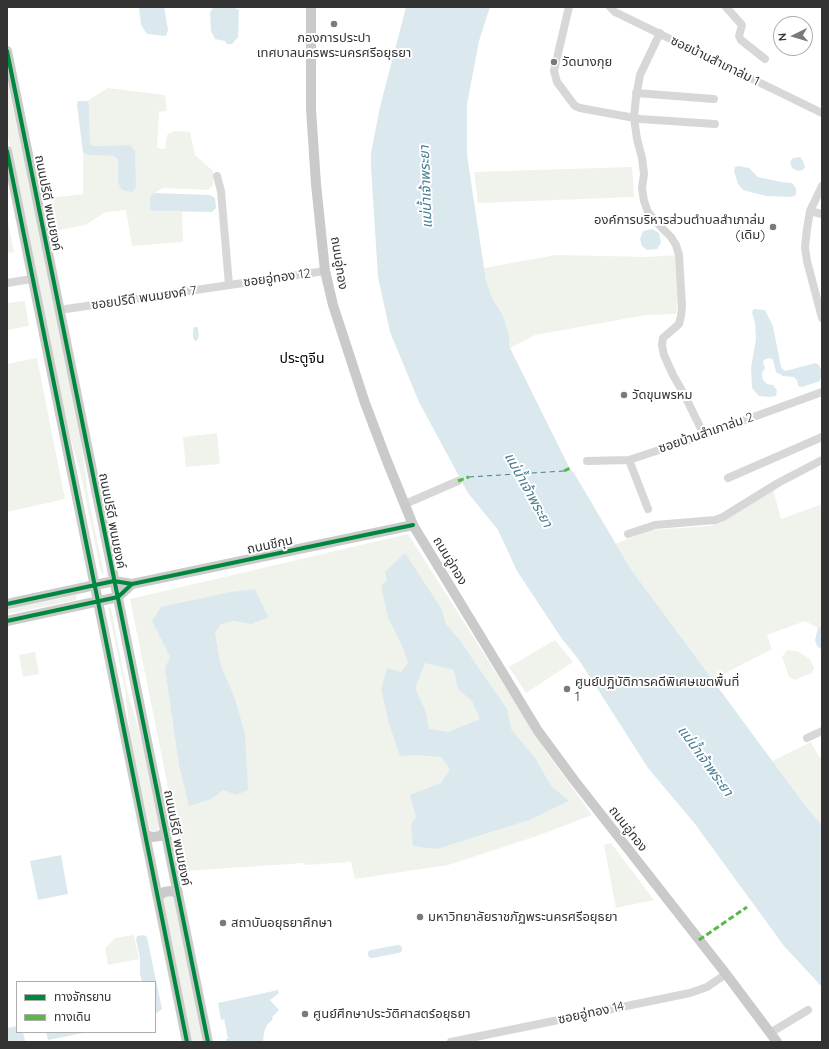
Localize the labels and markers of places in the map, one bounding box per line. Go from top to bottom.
marker: กองการประปา เทศบาลนครพระนครศรีอยุธยา [329,19,339,29]
place label: กองการประปา เทศบาลนครพระนครศรีอยุธยา [257,30,411,61]
place label: วัดนางกุย [562,54,612,70]
marker: วัดนางกุย [549,57,559,67]
place label: องค์การบริหารส่วนตำบลสำเภาล่ม (เดิม) [594,212,765,243]
marker: องค์การบริหารส่วนตำบลสำเภาล่ม (เดิม) [768,222,778,232]
place label: วัดขุนพรหม [632,387,692,403]
marker: วัดขุนพรหม [619,390,629,400]
place label: ศูนย์ปฏิบัติการคดีพิเศษเขตพื้นที่ 1 [575,674,739,705]
marker: ศูนย์ปฏิบัติการคดีพิเศษเขตพื้นที่ 1 [562,684,572,694]
place label: มหาวิทยาลัยราชภัฏพระนครศรีอยุธยา [428,909,618,925]
marker: มหาวิทยาลัยราชภัฏพระนครศรีอยุธยา [415,912,425,922]
place label: สถาบันอยุธยาศึกษา [231,915,332,931]
marker: สถาบันอยุธยาศึกษา [218,918,228,928]
place label: ศูนย์ศึกษาประวัติศาสตร์อยุธยา [313,1006,470,1022]
marker: ศูนย์ศึกษาประวัติศาสตร์อยุธยา [300,1009,310,1019]

